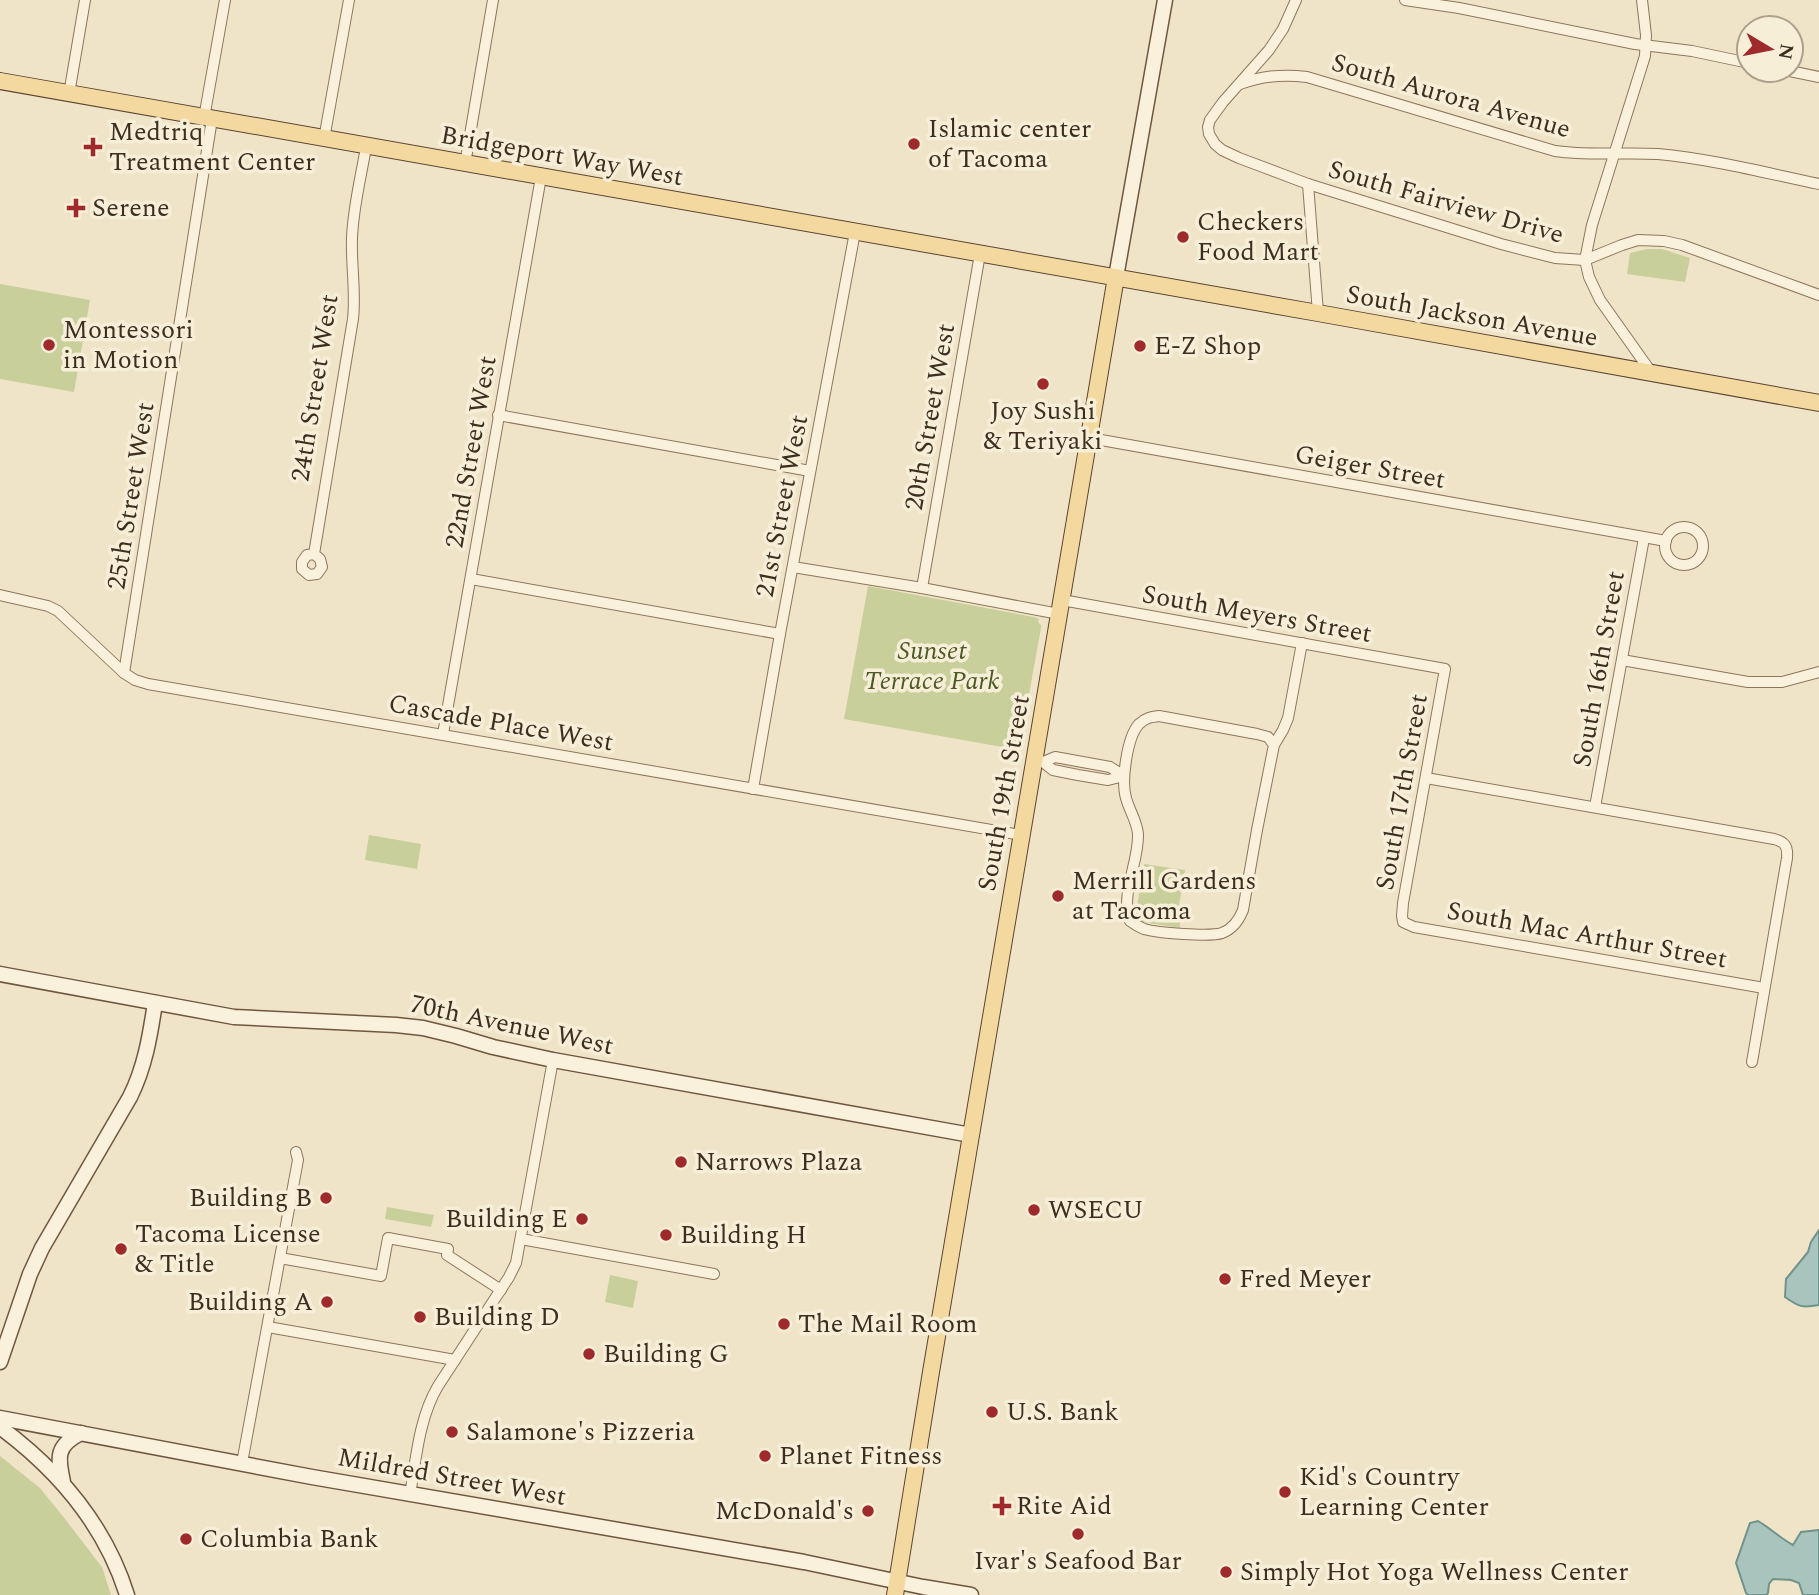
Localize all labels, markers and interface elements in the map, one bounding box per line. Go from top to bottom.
north arrow [1735,14,1805,84]
text: N [1770,42,1801,62]
street label: South Aurora Avenue [1327,43,1575,149]
place label: Islamic center of Tacoma [928,109,1091,179]
place label: Medtriq Treatment Center [109,112,315,182]
street label: Bridgeport Way West [437,115,687,197]
marker: Islamic center of Tacoma [906,136,922,152]
marker: Medtriq Treatment Center [83,137,103,157]
street label: South Fairview Drive [1324,149,1568,255]
place label: Serene [92,188,170,228]
marker: Serene [66,198,86,218]
place label: Checkers Food Mart [1197,202,1319,272]
marker: Checkers Food Mart [1175,229,1191,245]
street label: South Jackson Avenue [1343,274,1601,358]
street label: 24th Street West [280,291,350,485]
place label: Montessori in Motion [63,310,194,380]
street label: 20th Street West [894,320,966,514]
place label: E-Z Shop [1154,326,1261,366]
marker: Montessori in Motion [41,337,57,353]
marker: E-Z Shop [1132,338,1148,354]
street label: 22nd Street West [434,353,508,551]
marker: Joy Sushi & Teriyaki [1035,376,1051,392]
place label: Joy Sushi & Teriyaki [983,391,1103,461]
street label: 25th Street West [96,399,166,593]
street label: 21st Street West [745,411,819,601]
street label: Geiger Street [1292,434,1448,500]
street label: South 16th Street [1562,568,1636,770]
street label: South Meyers Street [1139,574,1375,654]
park label: Sunset Terrace Park [864,631,1000,701]
street label: Cascade Place West [385,684,617,762]
street label: South 17th Street [1365,691,1439,893]
street label: South 19th Street [967,692,1041,894]
place label: Merrill Gardens at Tacoma [1072,861,1257,931]
marker: Merrill Gardens at Tacoma [1050,888,1066,904]
street label: South Mac Arthur Street [1444,891,1730,979]
street label: 70th Avenue West [407,984,617,1066]
place label: Narrows Plaza [695,1142,862,1182]
marker: Narrows Plaza [673,1154,689,1170]
place label: Building B [189,1178,312,1218]
marker: Building B [318,1190,334,1206]
place label: WSECU [1048,1190,1144,1230]
place label: Building E [445,1199,568,1239]
marker: WSECU [1026,1202,1042,1218]
marker: Building E [574,1211,590,1227]
place label: Tacoma License & Title [135,1214,321,1284]
place label: Building H [680,1215,807,1255]
marker: Building H [658,1227,674,1243]
marker: Tacoma License & Title [113,1241,129,1257]
place label: Fred Meyer [1239,1259,1371,1299]
marker: Fred Meyer [1217,1271,1233,1287]
place label: Building A [188,1282,313,1322]
marker: Building A [319,1294,335,1310]
place label: Building D [434,1297,560,1337]
place label: The Mail Room [798,1304,977,1344]
marker: Building D [412,1309,428,1325]
marker: The Mail Room [776,1316,792,1332]
place label: Building G [603,1334,729,1374]
marker: Building G [581,1346,597,1362]
place label: U.S. Bank [1006,1392,1119,1432]
marker: U.S. Bank [984,1404,1000,1420]
place label: Salamone's Pizzeria [466,1412,695,1452]
marker: Salamone's Pizzeria [444,1424,460,1440]
place label: Planet Fitness [779,1436,943,1476]
street label: Mildred Street West [334,1437,570,1517]
marker: Planet Fitness [757,1448,773,1464]
place label: Kid's Country Learning Center [1299,1457,1489,1527]
marker: Kid's Country Learning Center [1277,1484,1293,1500]
place label: Rite Aid [1016,1486,1112,1526]
place label: McDonald's [715,1491,854,1531]
marker: Rite Aid [994,1498,1010,1514]
marker: McDonald's [860,1503,876,1519]
place label: Columbia Bank [200,1519,379,1559]
marker: Ivar's Seafood Bar [1070,1526,1086,1542]
marker: Columbia Bank [178,1531,194,1547]
place label: Ivar's Seafood Bar [974,1541,1182,1581]
place label: Simply Hot Yoga Wellness Center [1240,1552,1629,1592]
marker: Simply Hot Yoga Wellness Center [1218,1564,1234,1580]

